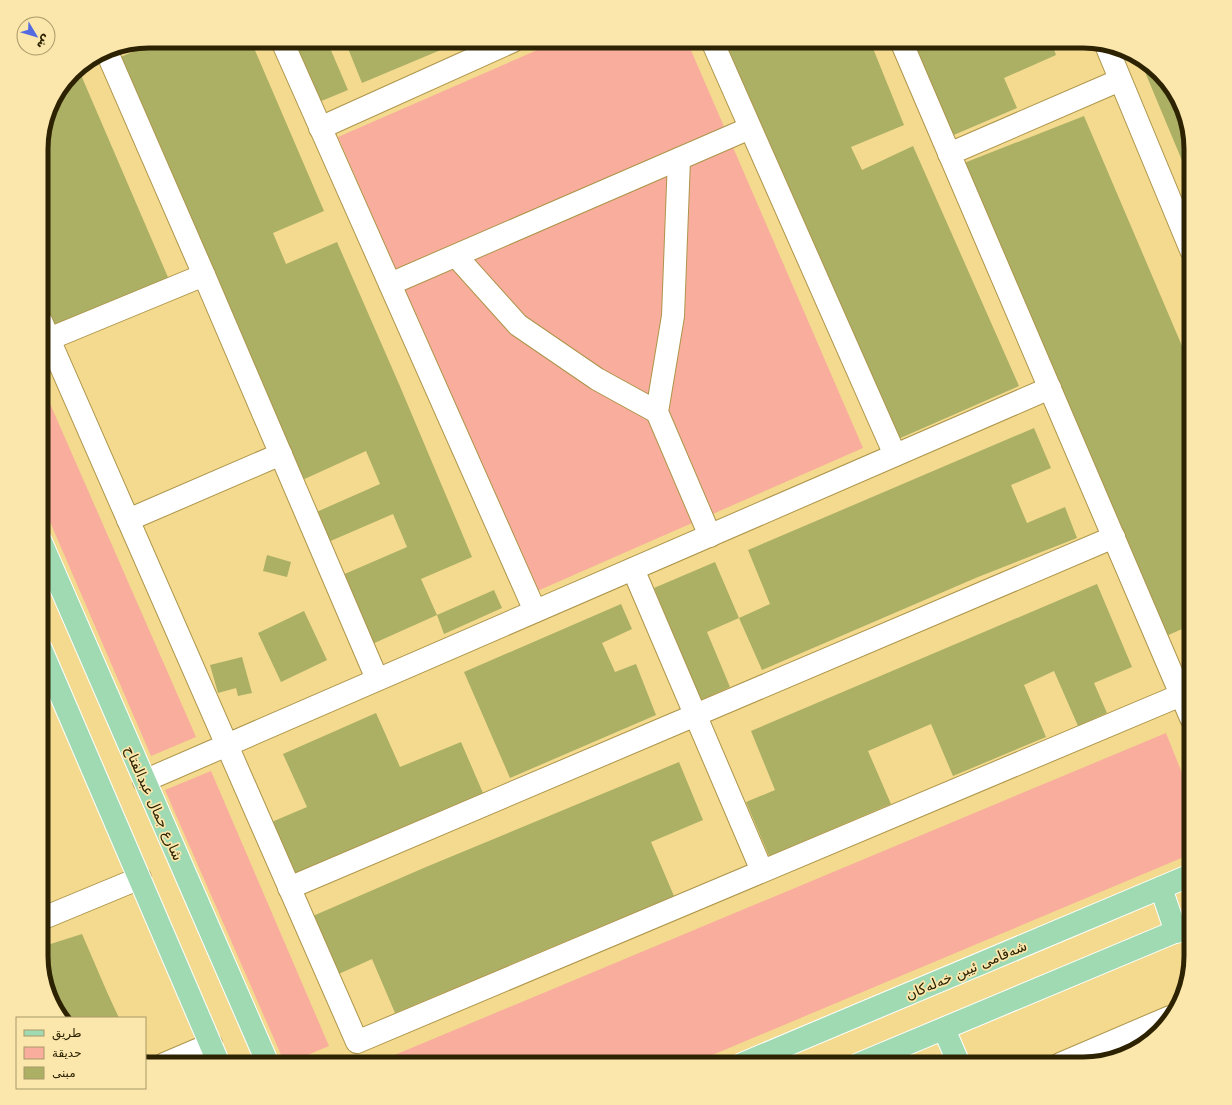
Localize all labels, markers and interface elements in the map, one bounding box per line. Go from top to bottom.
north arrow [16,16,56,56]
text: ش [34,32,53,52]
street label: شارع جمال عبدالفتاح [121,743,187,863]
street label: شەقامی ئیبن خەلەکان [903,937,1030,1004]
legend [16,1017,146,1089]
text: طريق [52,1026,82,1041]
text: حديقة [52,1046,82,1060]
text: مبنى [52,1066,76,1080]

